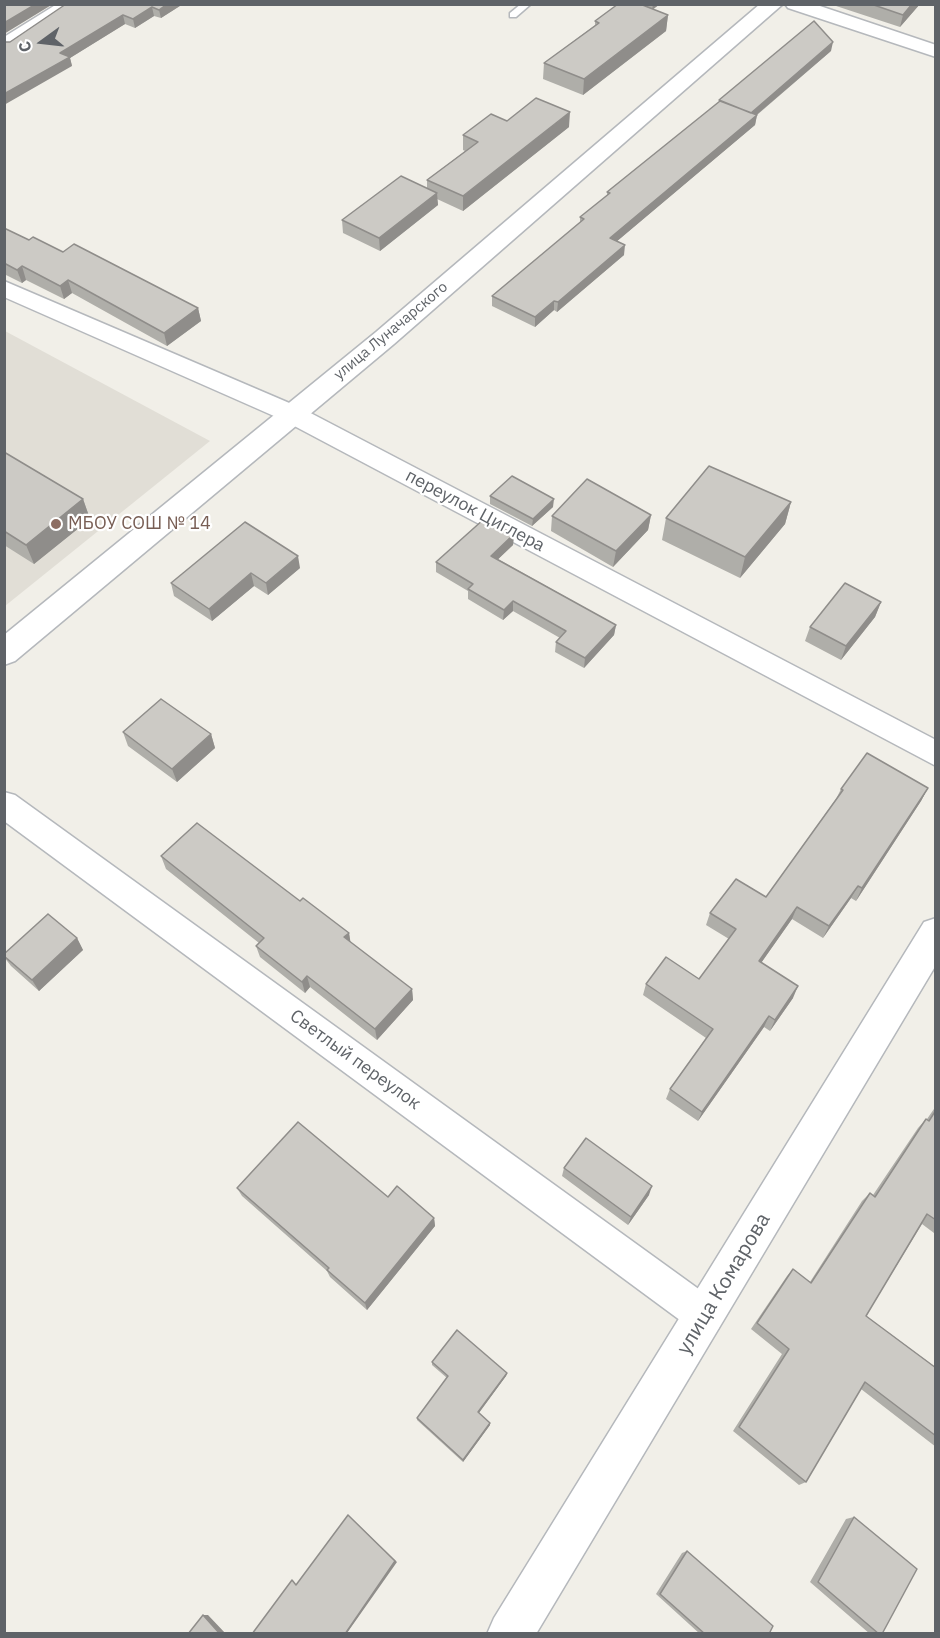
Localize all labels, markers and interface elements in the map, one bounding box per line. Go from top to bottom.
north arrow [12,12,72,72]
text: С [14,39,36,54]
street label: улица Луначарского [330,278,452,384]
street label: переулок Циглера [402,465,548,557]
place label: МБОУ СОШ № 14 [68,513,211,535]
marker: МБОУ СОШ № 14 [49,517,63,531]
street label: Светлый переулок [285,1005,425,1115]
street label: улица Комарова [672,1209,776,1359]

